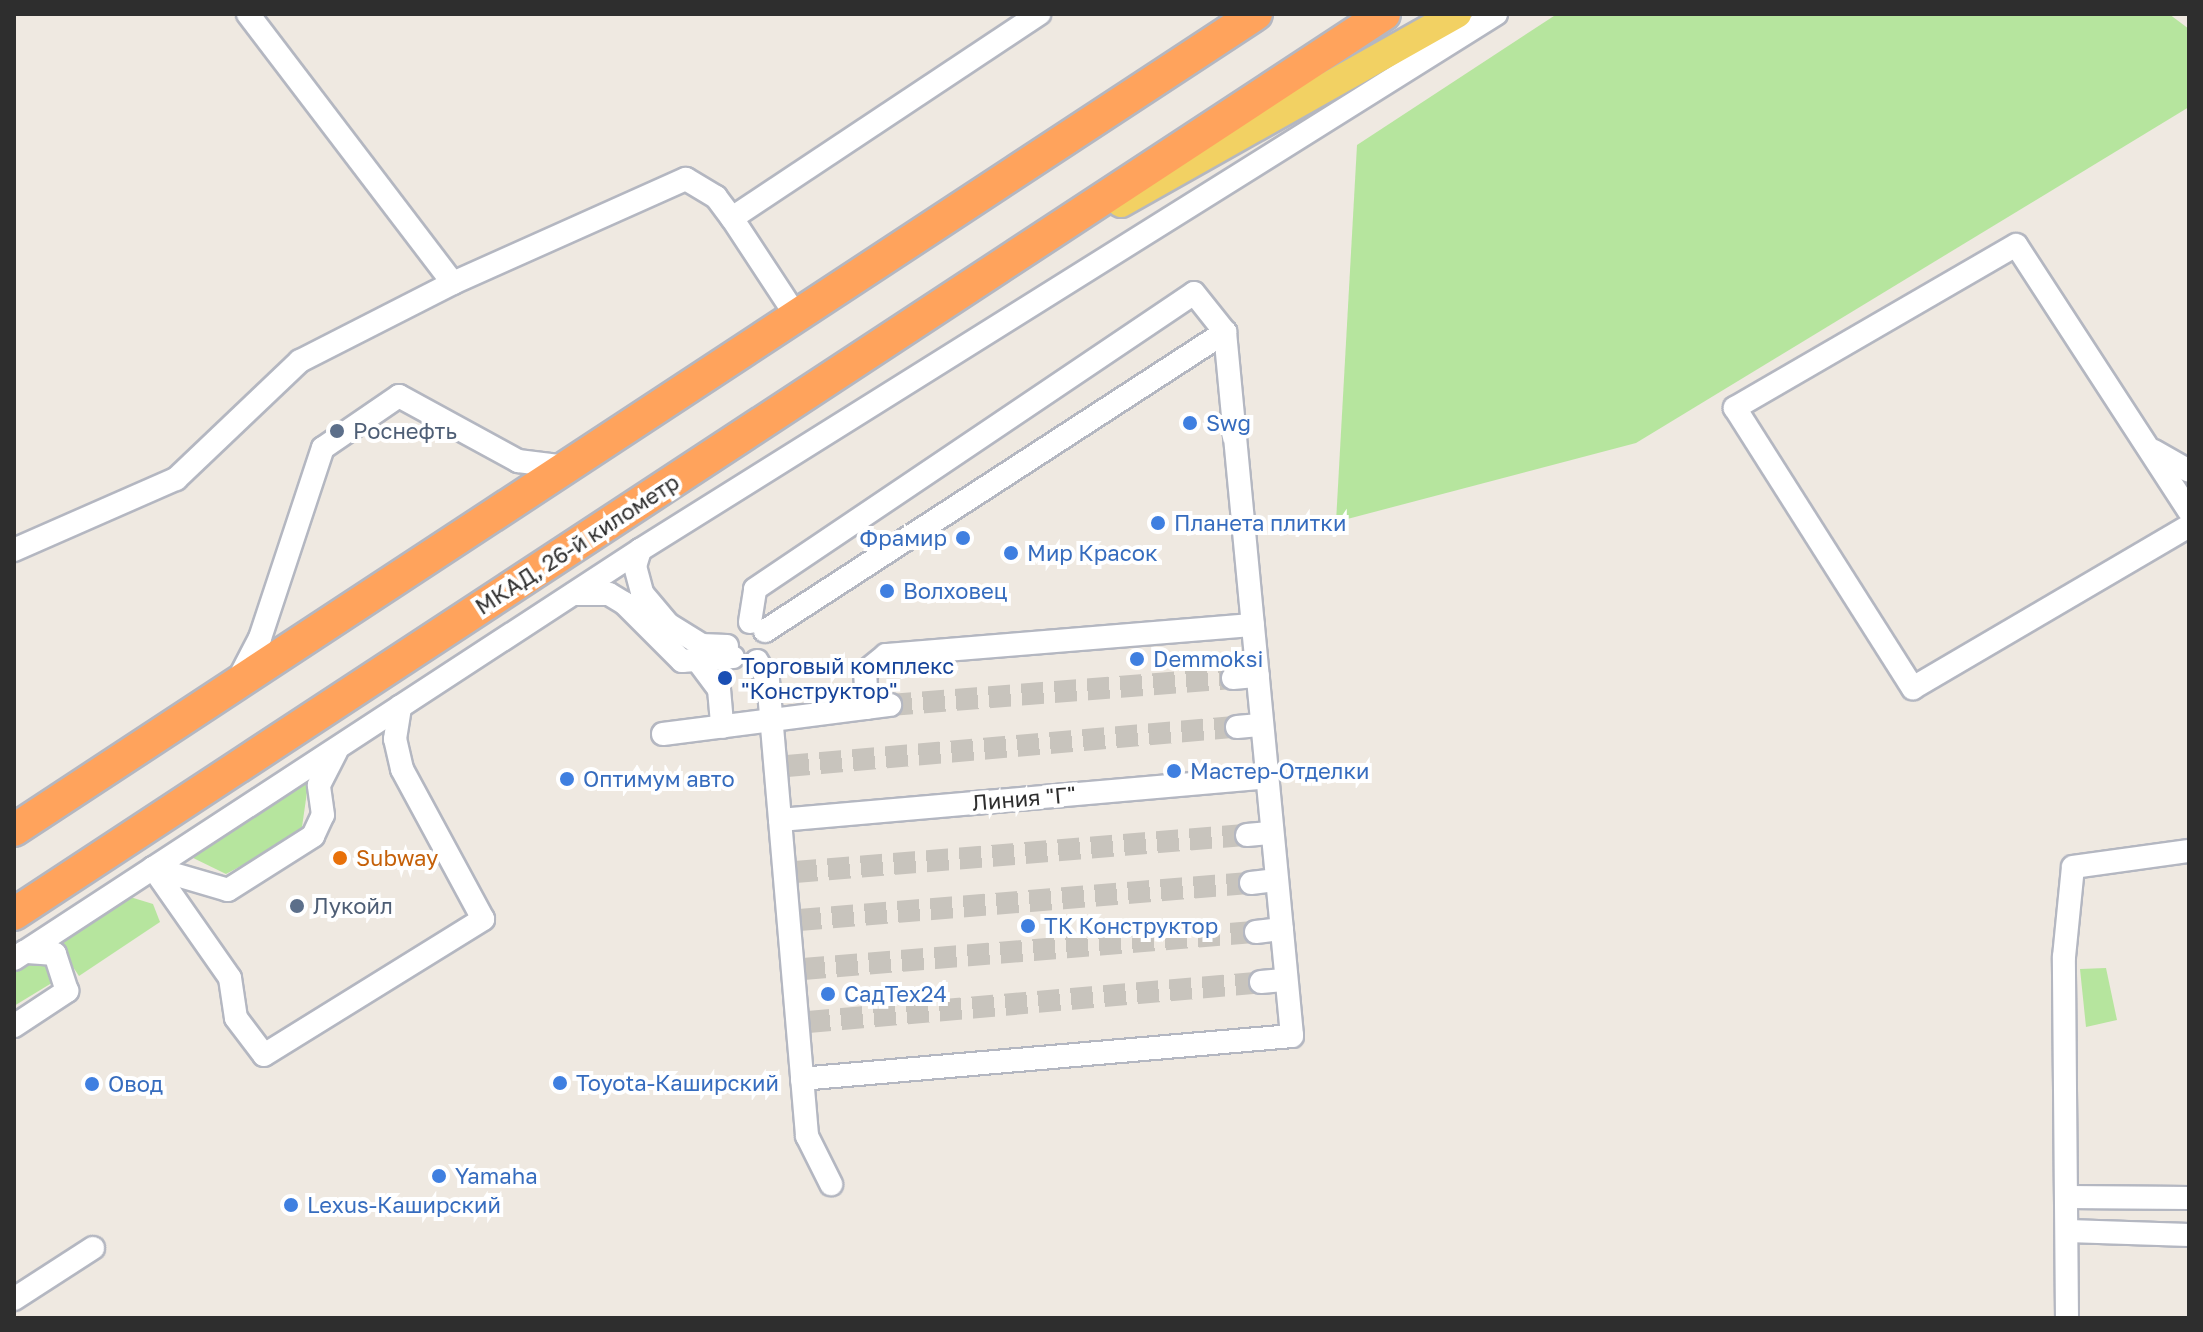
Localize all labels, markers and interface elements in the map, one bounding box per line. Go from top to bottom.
place label: Swg [1206,410,1251,436]
marker: Swg [1181,414,1199,432]
place label: Роснефть [353,418,457,444]
marker: Роснефть [328,422,346,440]
street label: МКАД, 26-й километр [470,468,684,620]
place label: Планета плитки [1174,510,1346,536]
marker: Планета плитки [1149,514,1167,532]
place label: Фрамир [859,525,947,551]
marker: Фрамир [954,529,972,547]
place label: Мир Красок [1027,540,1158,566]
marker: Мир Красок [1002,544,1020,562]
place label: Волховец [903,578,1007,604]
marker: Волховец [878,582,896,600]
place label: Demmoksi [1153,646,1263,672]
marker: Demmoksi [1128,650,1146,668]
place label: Торговый комплекс "Конструктор" [741,652,954,704]
marker: Торговый комплекс "Конструктор" [716,669,734,687]
place label: Мастер-Отделки [1190,758,1370,784]
marker: Мастер-Отделки [1165,762,1183,780]
place label: Оптимум авто [583,766,735,792]
marker: Оптимум авто [558,770,576,788]
street label: Линия "Г" [971,780,1077,816]
place label: Subway [356,845,438,871]
marker: Subway [331,849,349,867]
place label: Лукойл [313,893,393,919]
marker: Лукойл [288,897,306,915]
place label: ТК Конструктор [1044,913,1218,939]
marker: ТК Конструктор [1019,917,1037,935]
place label: СадТех24 [844,981,947,1007]
marker: СадТех24 [819,985,837,1003]
place label: Toyota-Каширский [576,1070,779,1096]
place label: Овод [108,1071,163,1097]
marker: Toyota-Каширский [551,1074,569,1092]
marker: Овод [83,1075,101,1093]
place label: Yamaha [455,1163,538,1189]
marker: Yamaha [430,1167,448,1185]
place label: Lexus-Каширский [307,1192,501,1218]
marker: Lexus-Каширский [282,1196,300,1214]

